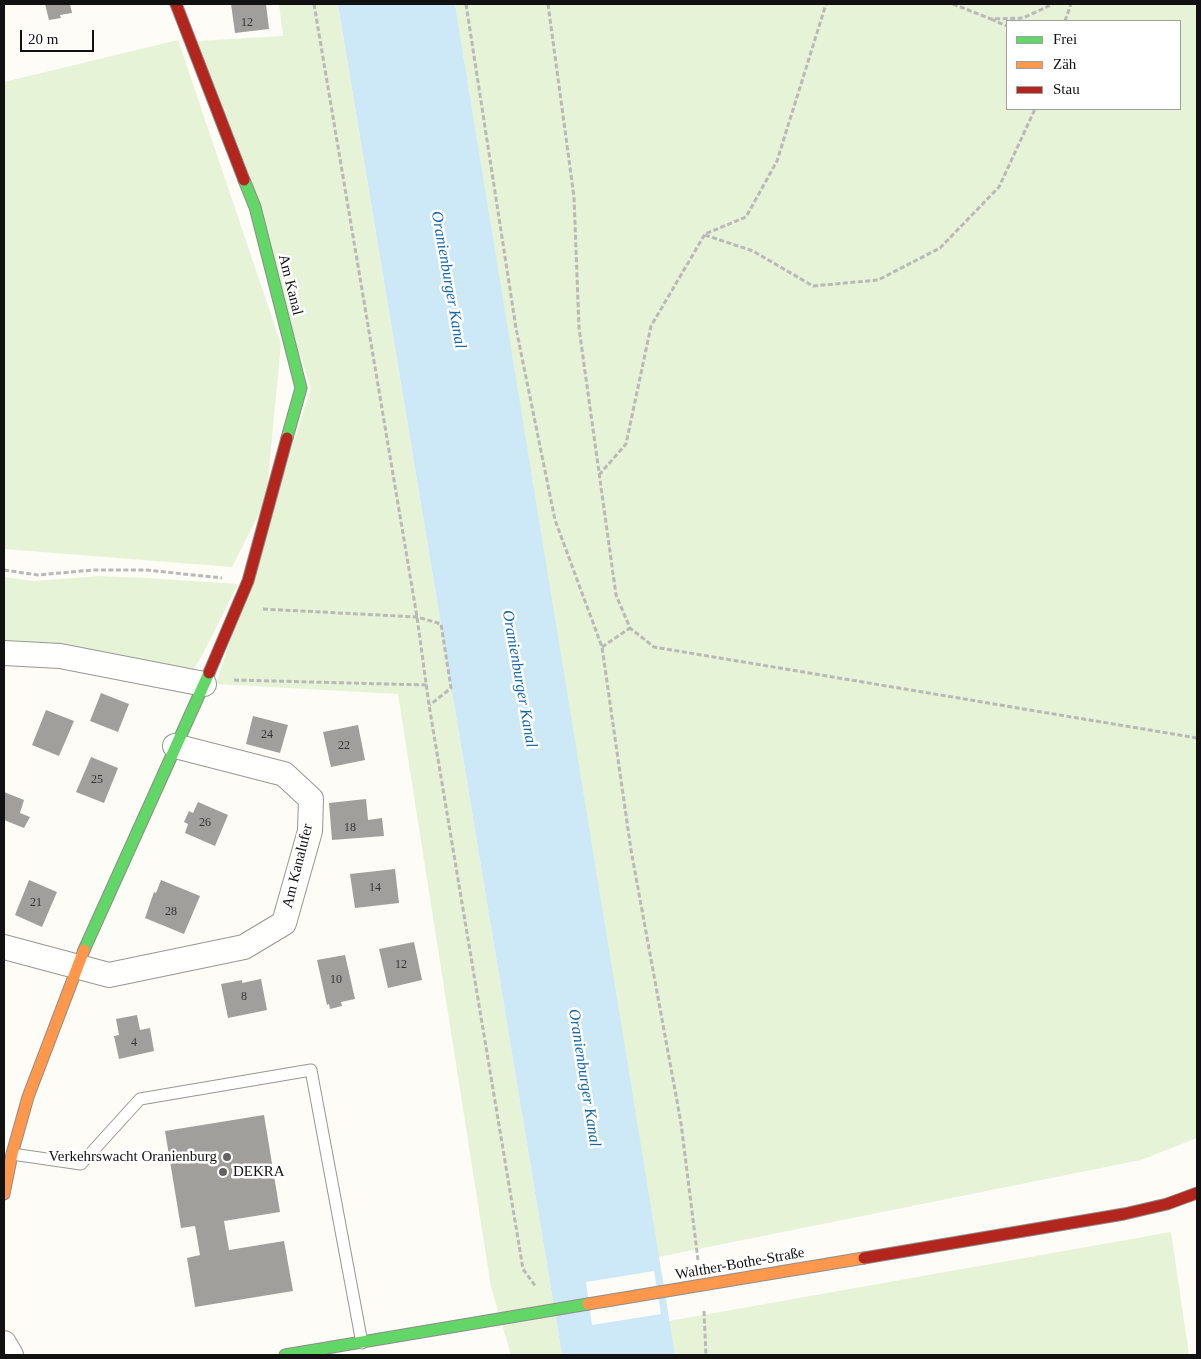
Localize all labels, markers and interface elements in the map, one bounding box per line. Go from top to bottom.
house number: 12 [241,16,253,30]
scale bar [22,20,96,52]
legend [1006,20,1181,110]
text: 20 m [28,31,58,47]
text: Frei [1053,31,1077,47]
text: Zäh [1053,56,1076,72]
text: Stau [1053,81,1080,97]
water label: Oranienburger Kanal [426,210,470,350]
street label: Am Kanal [274,253,306,317]
water label: Oranienburger Kanal [497,609,541,749]
house number: 24 [261,728,273,742]
house number: 22 [338,739,350,753]
house number: 25 [91,773,103,787]
house number: 26 [199,816,211,830]
house number: 18 [344,821,356,835]
street label: Am Kanalufer [279,822,317,910]
house number: 14 [369,881,381,895]
house number: 21 [30,896,42,910]
house number: 28 [165,905,177,919]
house number: 12 [395,958,407,972]
house number: 10 [330,973,342,987]
house number: 8 [241,990,247,1004]
water label: Oranienburger Kanal [564,1008,604,1148]
house number: 4 [131,1036,137,1050]
place label: Verkehrswacht Oranienburg [49,1148,217,1166]
marker: Verkehrswacht Oranienburg [221,1151,233,1163]
place label: DEKRA [233,1163,285,1181]
marker: DEKRA [217,1166,229,1178]
street label: Walther-Bothe-Straße [674,1244,806,1284]

